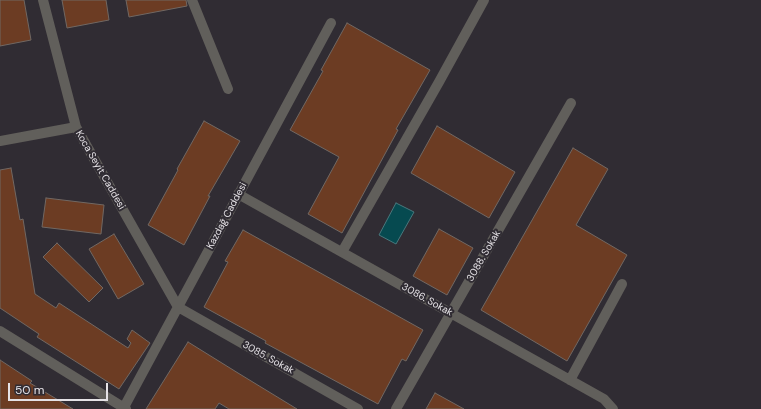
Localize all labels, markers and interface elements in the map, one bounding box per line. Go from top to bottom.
street label: Koca Seyit Caddesi [72,128,128,212]
street label: Kazdağ Caddesi [204,181,250,251]
street label: 3088. Sokak [465,228,503,284]
street label: 3086. Sokak [399,281,455,319]
street label: 3085. Sokak [240,339,296,377]
scale bar [10,375,110,401]
text: 50 m [15,382,44,398]

